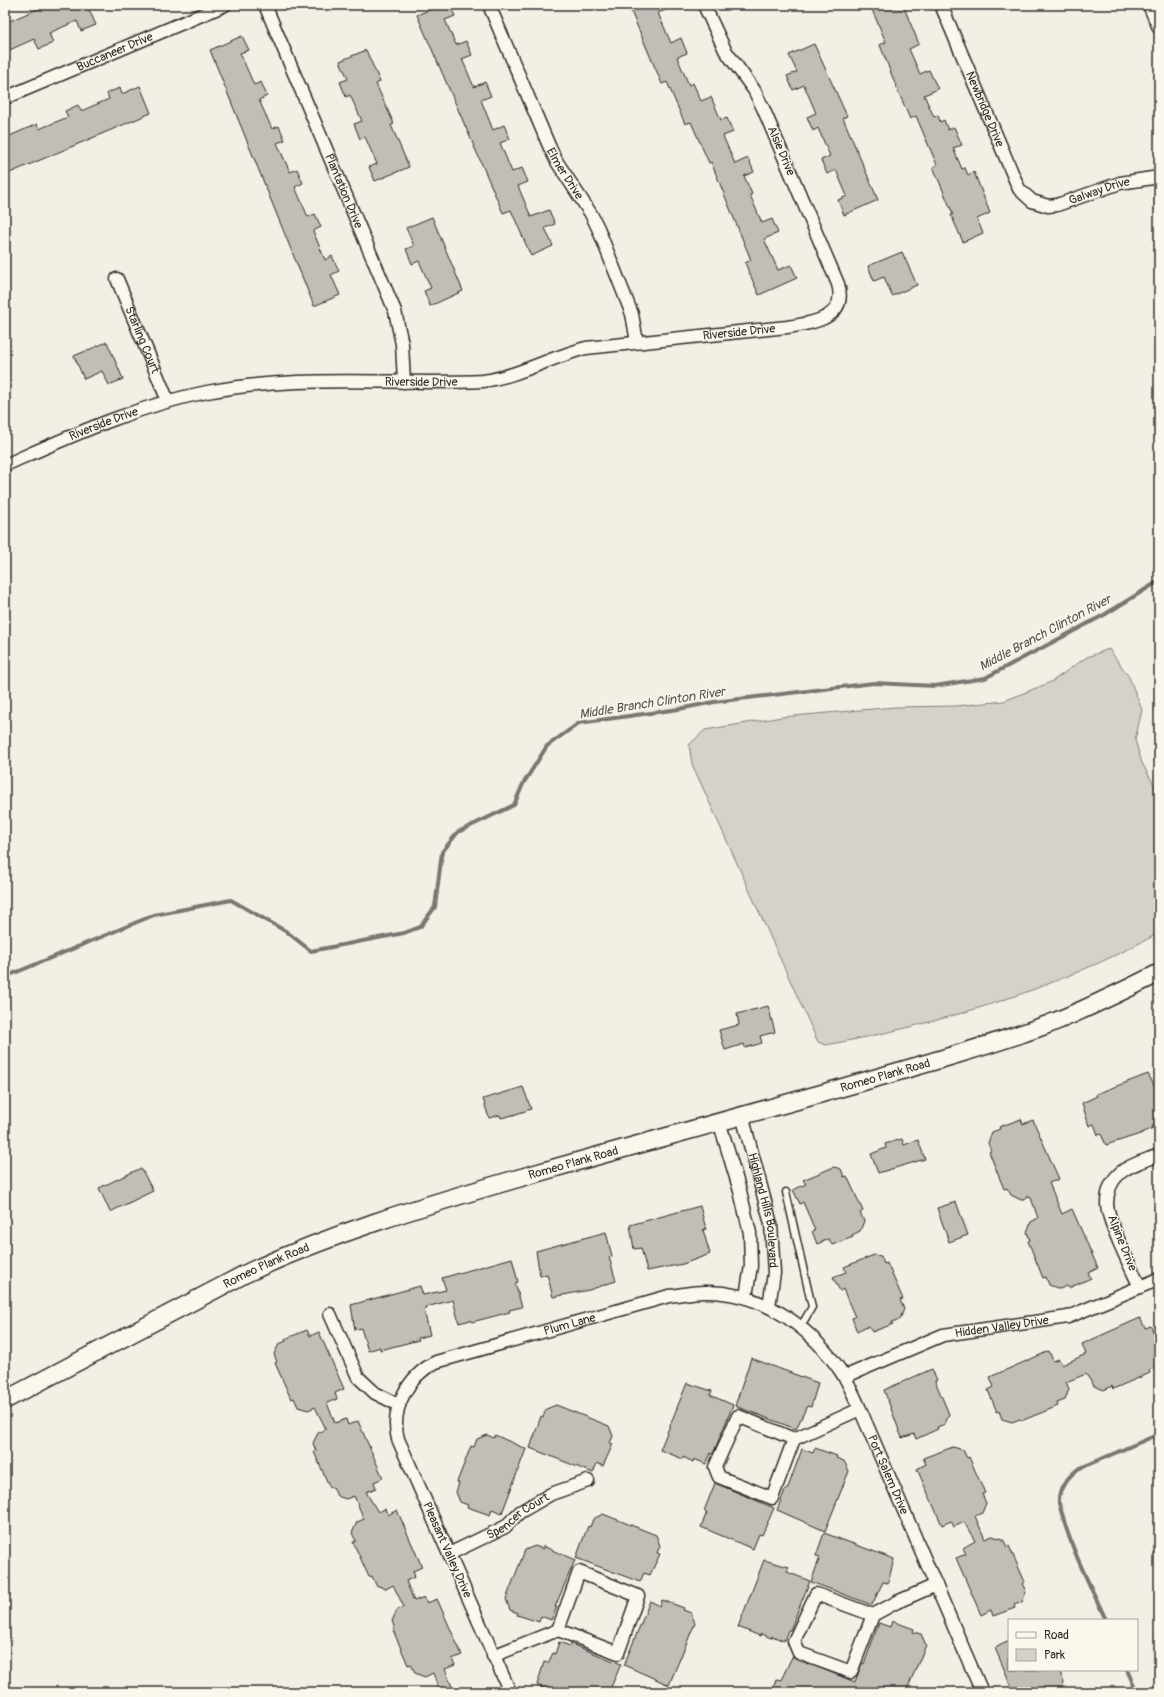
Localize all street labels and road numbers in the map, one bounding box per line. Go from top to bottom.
street label: Buccaneer Drive [74,29,155,74]
street label: Newbridge Drive [962,69,1008,149]
street label: Alsie Drive [764,124,798,178]
street label: Elmer Drive [543,145,587,202]
street label: Plantation Drive [321,151,367,231]
street label: Galway Drive [1067,174,1131,208]
street label: Starling Court [122,304,163,376]
street label: Riverside Drive [702,321,776,343]
street label: Riverside Drive [385,374,458,389]
street label: Riverside Drive [67,404,140,444]
street label: Romeo Plank Road [839,1055,932,1095]
street label: Romeo Plank Road [527,1143,620,1183]
street label: Highland Hills Boulevard [745,1151,781,1268]
street label: Alpine Drive [1104,1213,1140,1273]
street label: Romeo Plank Road [221,1240,312,1292]
street label: Plum Lane [542,1310,597,1339]
street label: Hidden Valley Drive [954,1312,1050,1341]
street label: Port Salem Drive [865,1433,912,1517]
street label: Spencer Court [484,1489,552,1542]
street label: Pleasant Valley Drive [419,1500,475,1600]

